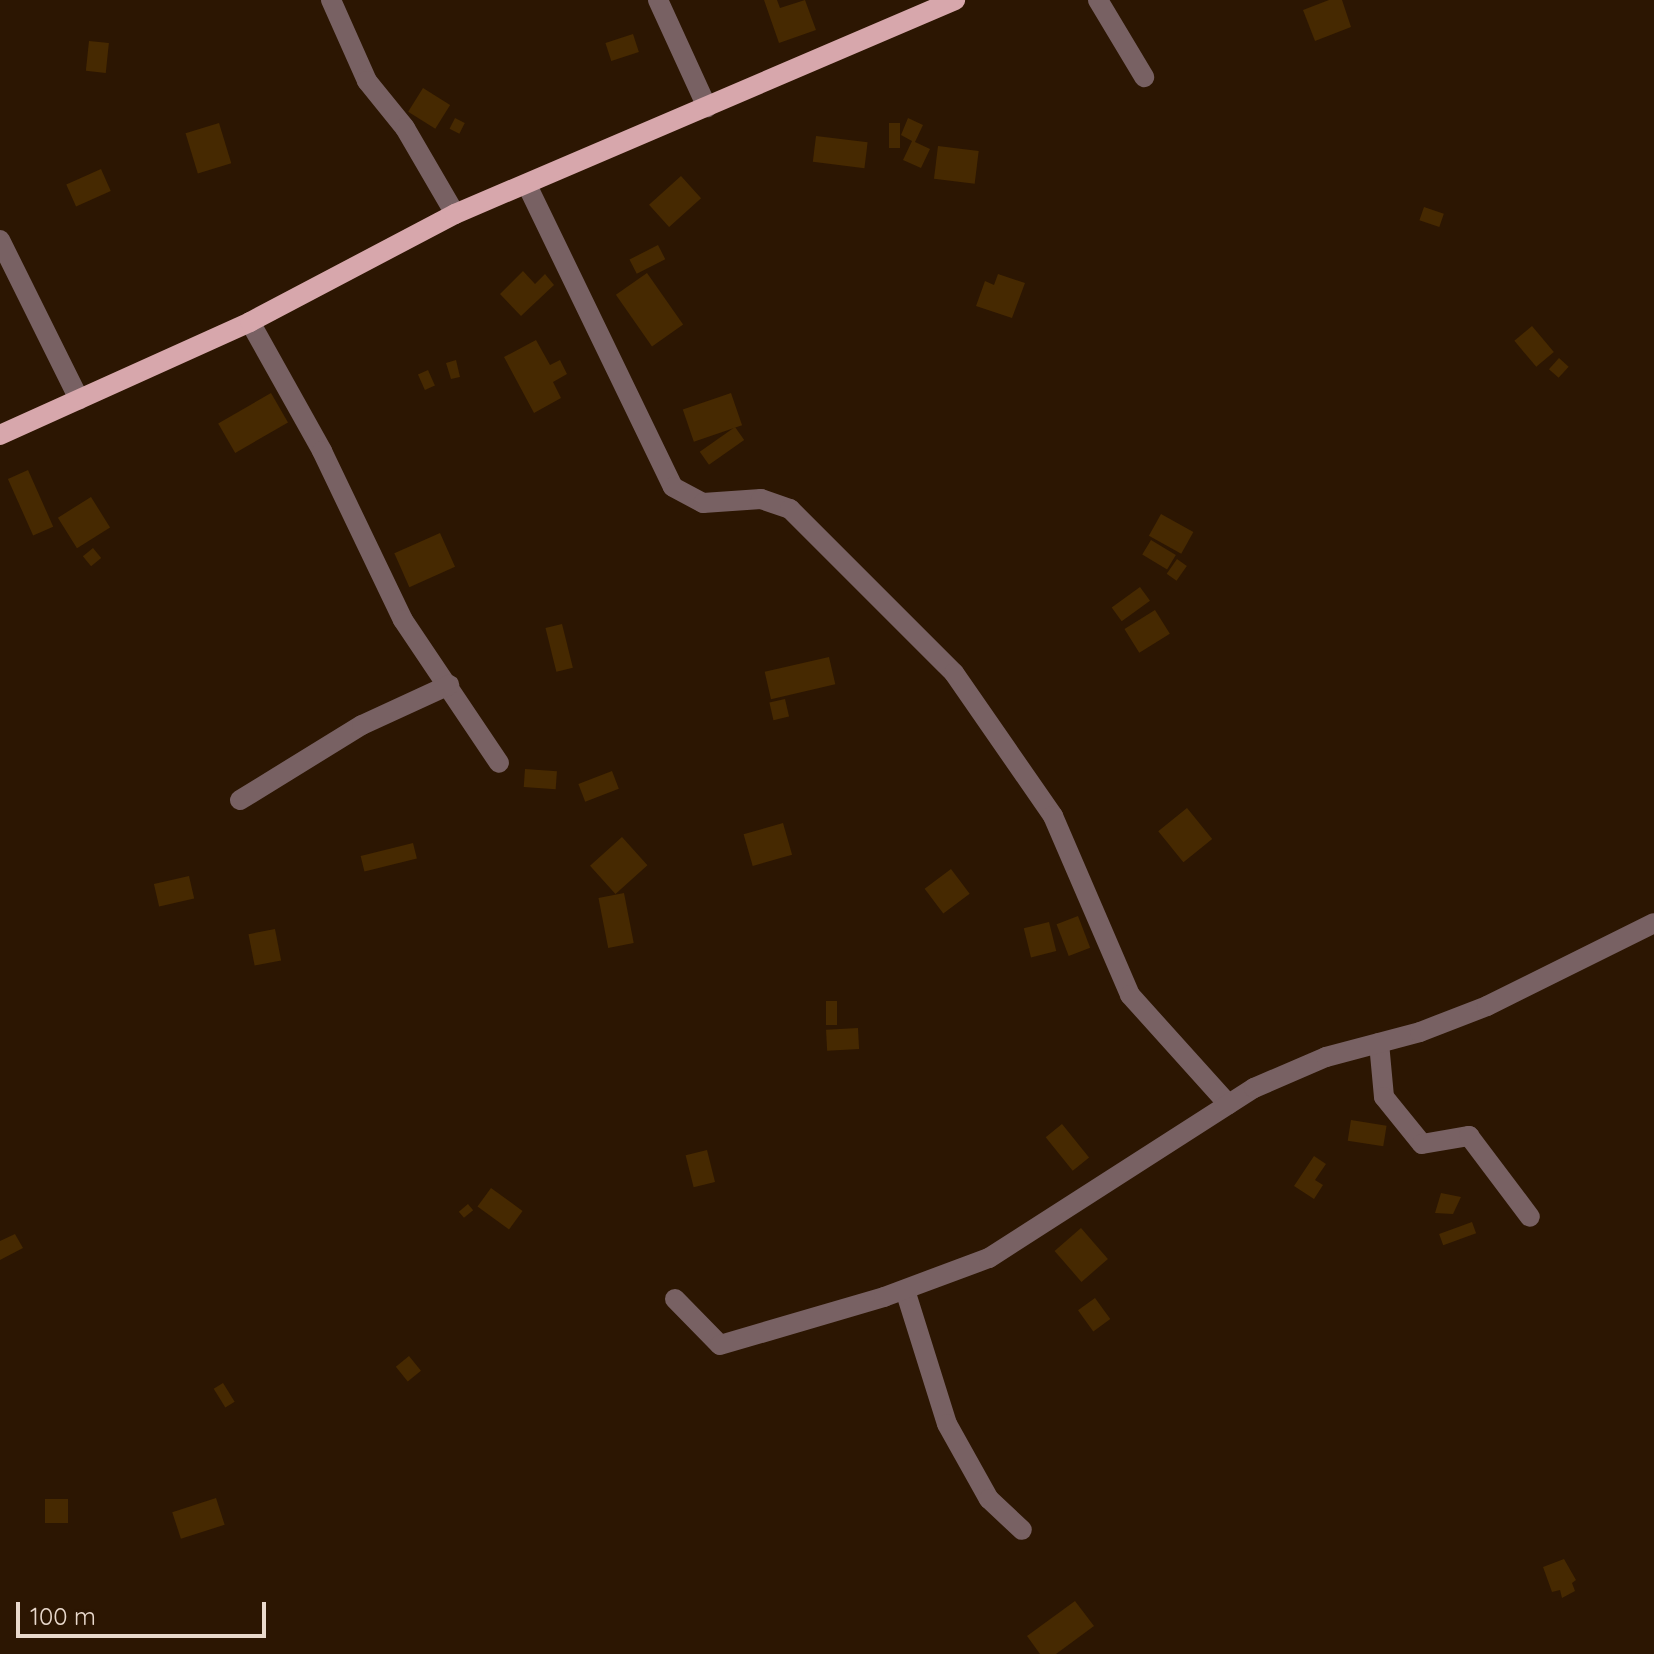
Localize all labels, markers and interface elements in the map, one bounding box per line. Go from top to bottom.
scale bar [20,1586,270,1636]
text: 100 m [30,1601,96,1631]

